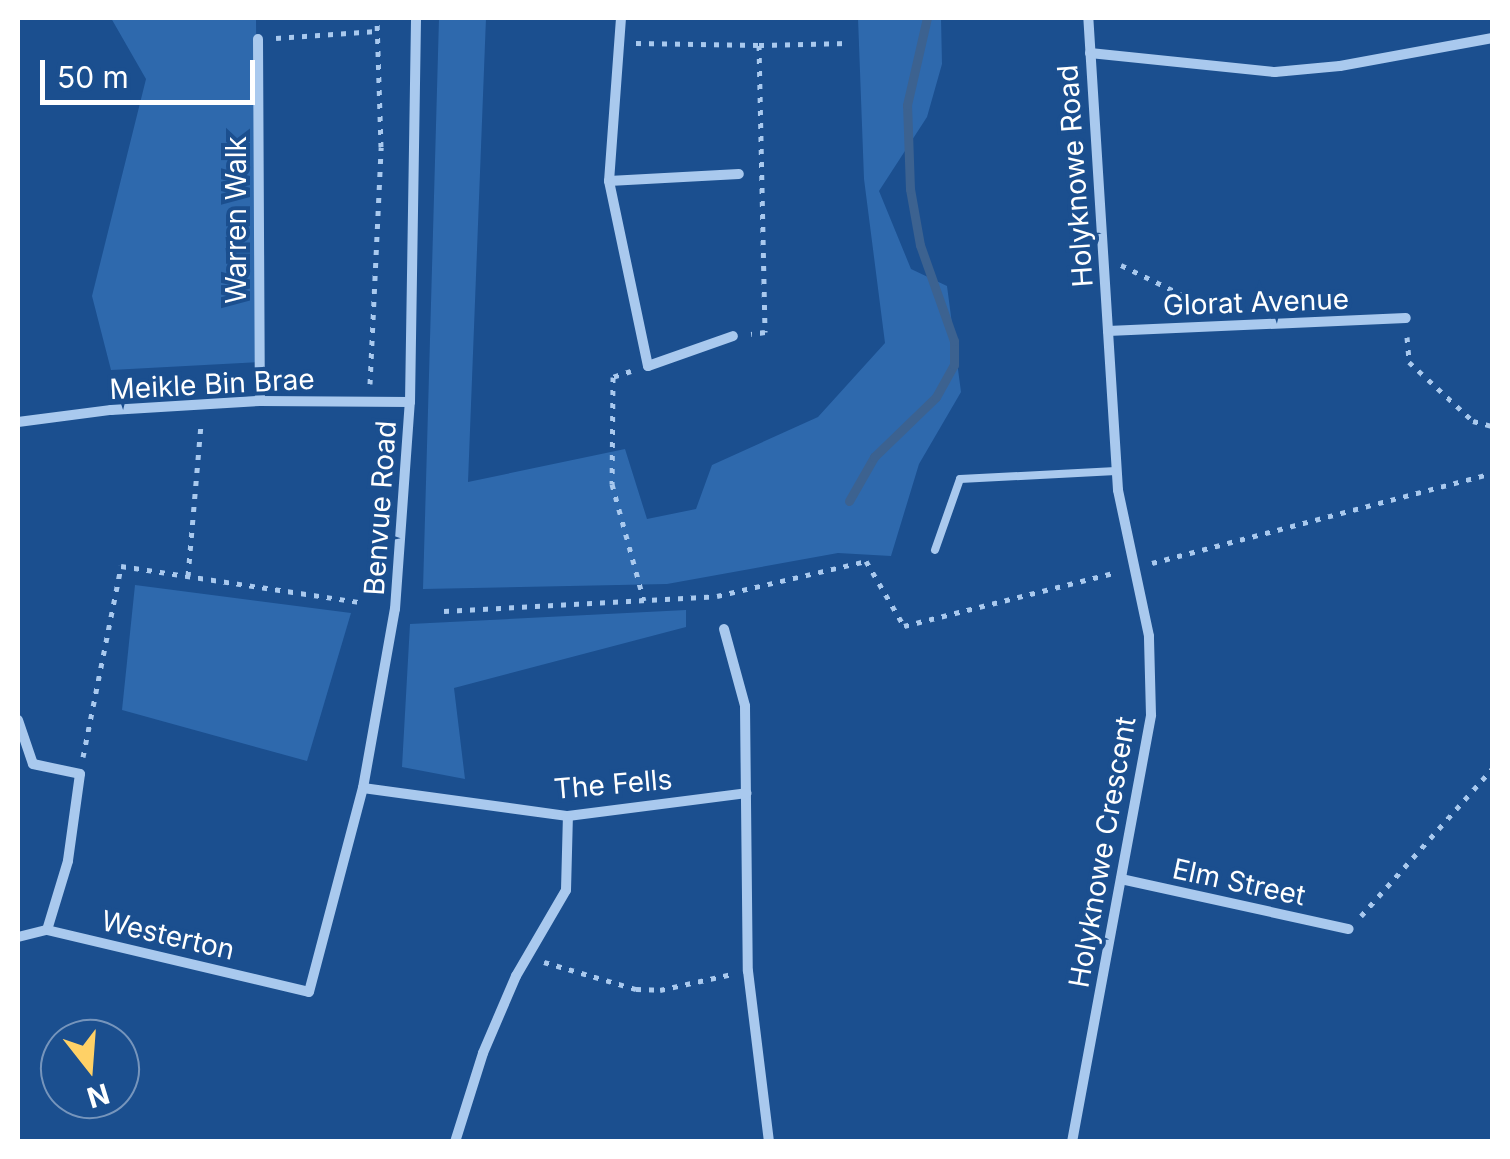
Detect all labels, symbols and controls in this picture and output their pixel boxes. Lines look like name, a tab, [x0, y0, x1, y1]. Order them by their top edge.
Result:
scale bar	[45, 40, 260, 102]
text: 50 m	[57, 59, 129, 95]
street label: Holyknowe Road	[1050, 64, 1100, 288]
street label: Warren Walk	[219, 136, 253, 304]
street label: Glorat Avenue	[1162, 282, 1350, 322]
street label: Meikle Bin Brae	[109, 362, 315, 406]
street label: Benvue Road	[357, 420, 403, 596]
street label: Holyknowe Crescent	[1062, 714, 1142, 990]
street label: The Fells	[552, 762, 674, 806]
street label: Elm Street	[1169, 852, 1309, 912]
street label: Westerton	[98, 903, 238, 967]
north arrow	[40, 1019, 140, 1119]
text: N	[83, 1076, 113, 1115]

